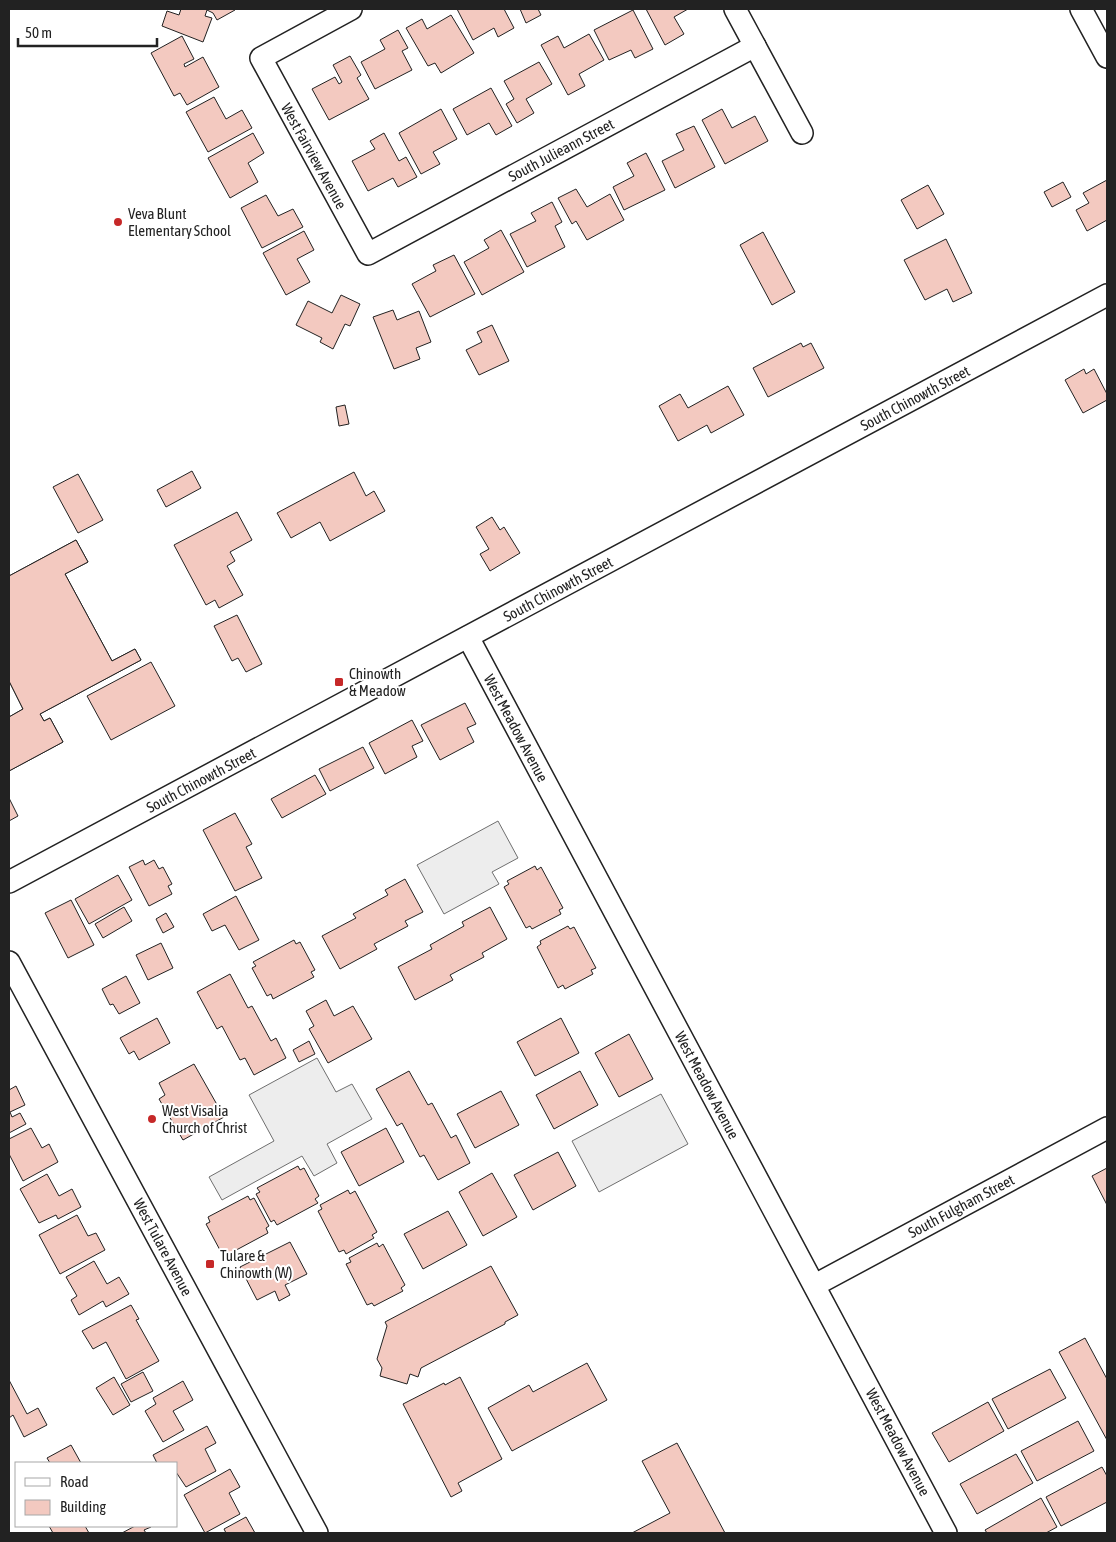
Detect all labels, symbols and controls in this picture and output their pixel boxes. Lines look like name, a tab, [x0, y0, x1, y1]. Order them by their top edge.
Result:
scale bar	[18, 15, 156, 47]
text: 50 m	[25, 24, 52, 41]
street label: West Fairview Avenue	[278, 100, 350, 212]
street label: South Julieann Street	[505, 115, 617, 185]
place label: Veva Blunt Elementary School	[128, 205, 231, 239]
marker: Veva Blunt Elementary School	[112, 216, 124, 228]
street label: South Chinowth Street	[857, 362, 973, 434]
street label: South Chinowth Street	[500, 553, 616, 625]
place label: Chinowth & Meadow	[349, 665, 406, 699]
street label: West Meadow Avenue	[480, 671, 552, 785]
marker: Chinowth & Meadow	[333, 676, 345, 688]
street label: South Chinowth Street	[143, 744, 259, 816]
street label: West Meadow Avenue	[671, 1028, 743, 1142]
place label: West Visalia Church of Christ	[162, 1102, 247, 1136]
marker: West Visalia Church of Christ	[146, 1113, 158, 1125]
street label: South Fulgham Street	[905, 1171, 1017, 1241]
street label: West Tulare Avenue	[130, 1195, 196, 1299]
place label: Tulare & Chinowth (W)	[220, 1247, 292, 1281]
marker: Tulare & Chinowth (W)	[204, 1258, 216, 1270]
street label: West Meadow Avenue	[862, 1385, 934, 1499]
legend	[15, 1462, 178, 1527]
text: Road	[60, 1473, 89, 1490]
text: Building	[60, 1498, 106, 1515]

